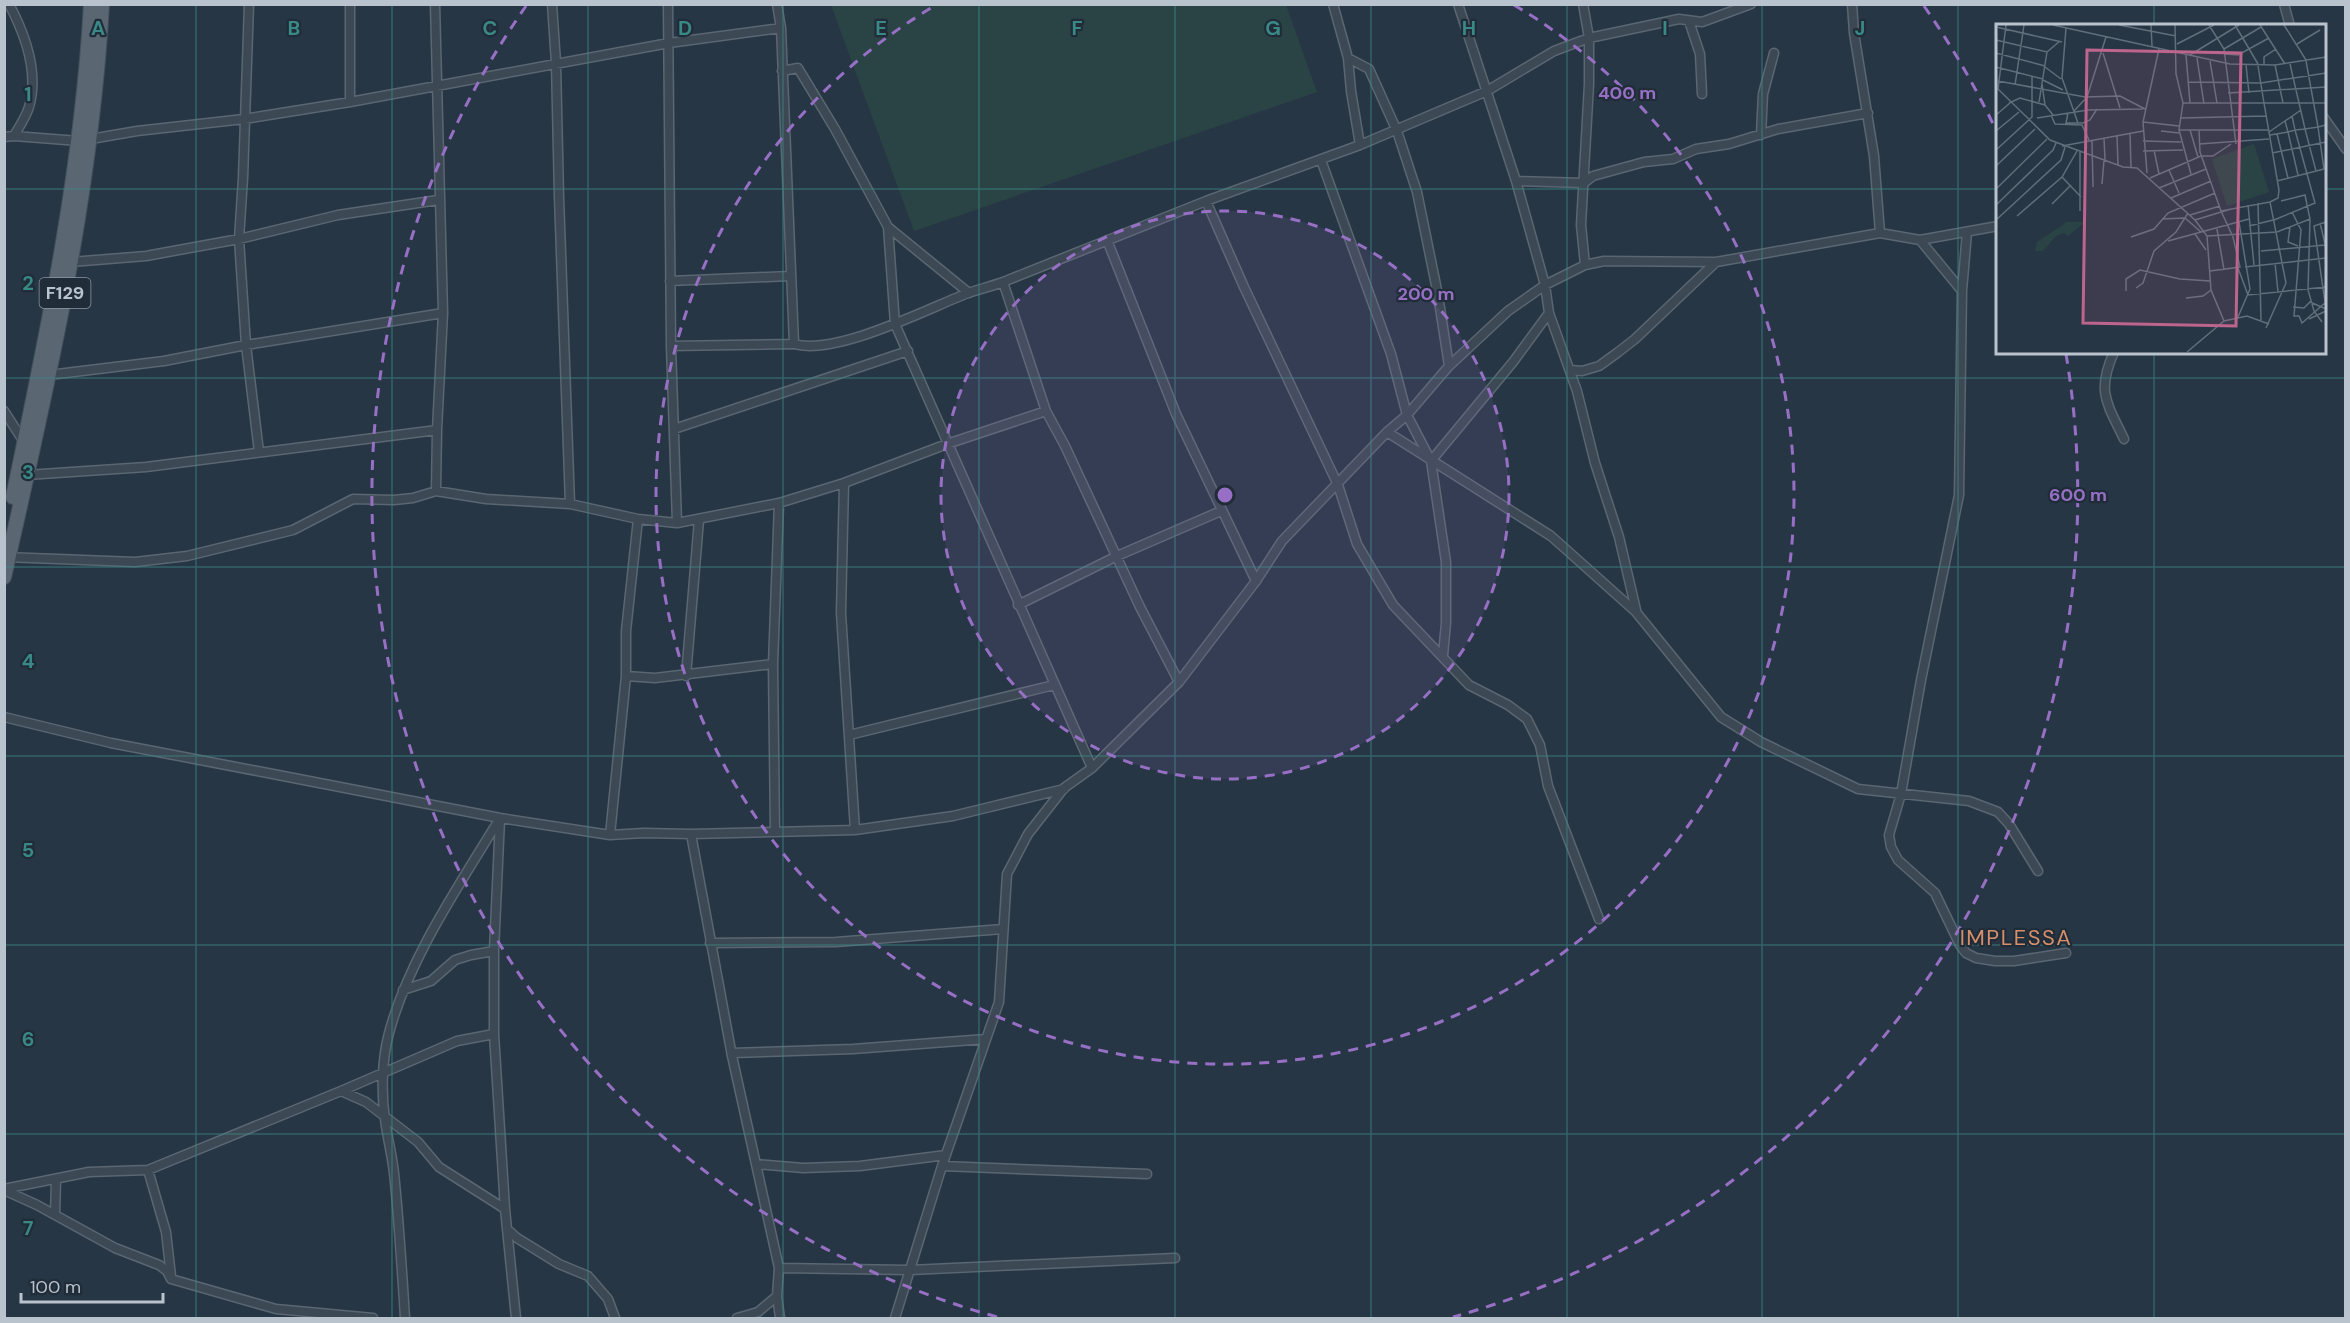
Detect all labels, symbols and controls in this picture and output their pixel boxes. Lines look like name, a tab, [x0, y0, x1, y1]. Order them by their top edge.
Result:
text: A	[91, 15, 105, 41]
text: B	[288, 15, 300, 41]
text: C	[483, 15, 497, 41]
text: D	[678, 15, 692, 41]
text: E	[875, 15, 887, 41]
text: F	[1071, 15, 1083, 41]
text: G	[1265, 15, 1281, 41]
text: H	[1462, 15, 1476, 41]
text: I	[1662, 15, 1668, 41]
text: J	[1855, 15, 1865, 41]
inset map	[1996, 24, 2326, 354]
text: 1	[24, 81, 32, 107]
text: 400 m	[1598, 81, 1656, 105]
text: 2	[22, 270, 34, 296]
road number: F129	[40, 278, 90, 308]
text: 200 m	[1398, 282, 1454, 306]
text: 3	[22, 459, 34, 485]
text: 600 m	[2049, 483, 2107, 507]
centre of rings	[1215, 485, 1235, 505]
text: 4	[22, 648, 35, 674]
text: 5	[22, 837, 34, 863]
district label: IMPLESSA	[1960, 923, 2072, 952]
text: 6	[22, 1026, 34, 1052]
text: 7	[23, 1215, 34, 1241]
scale bar	[21, 1266, 164, 1304]
text: 100 m	[30, 1275, 81, 1299]

